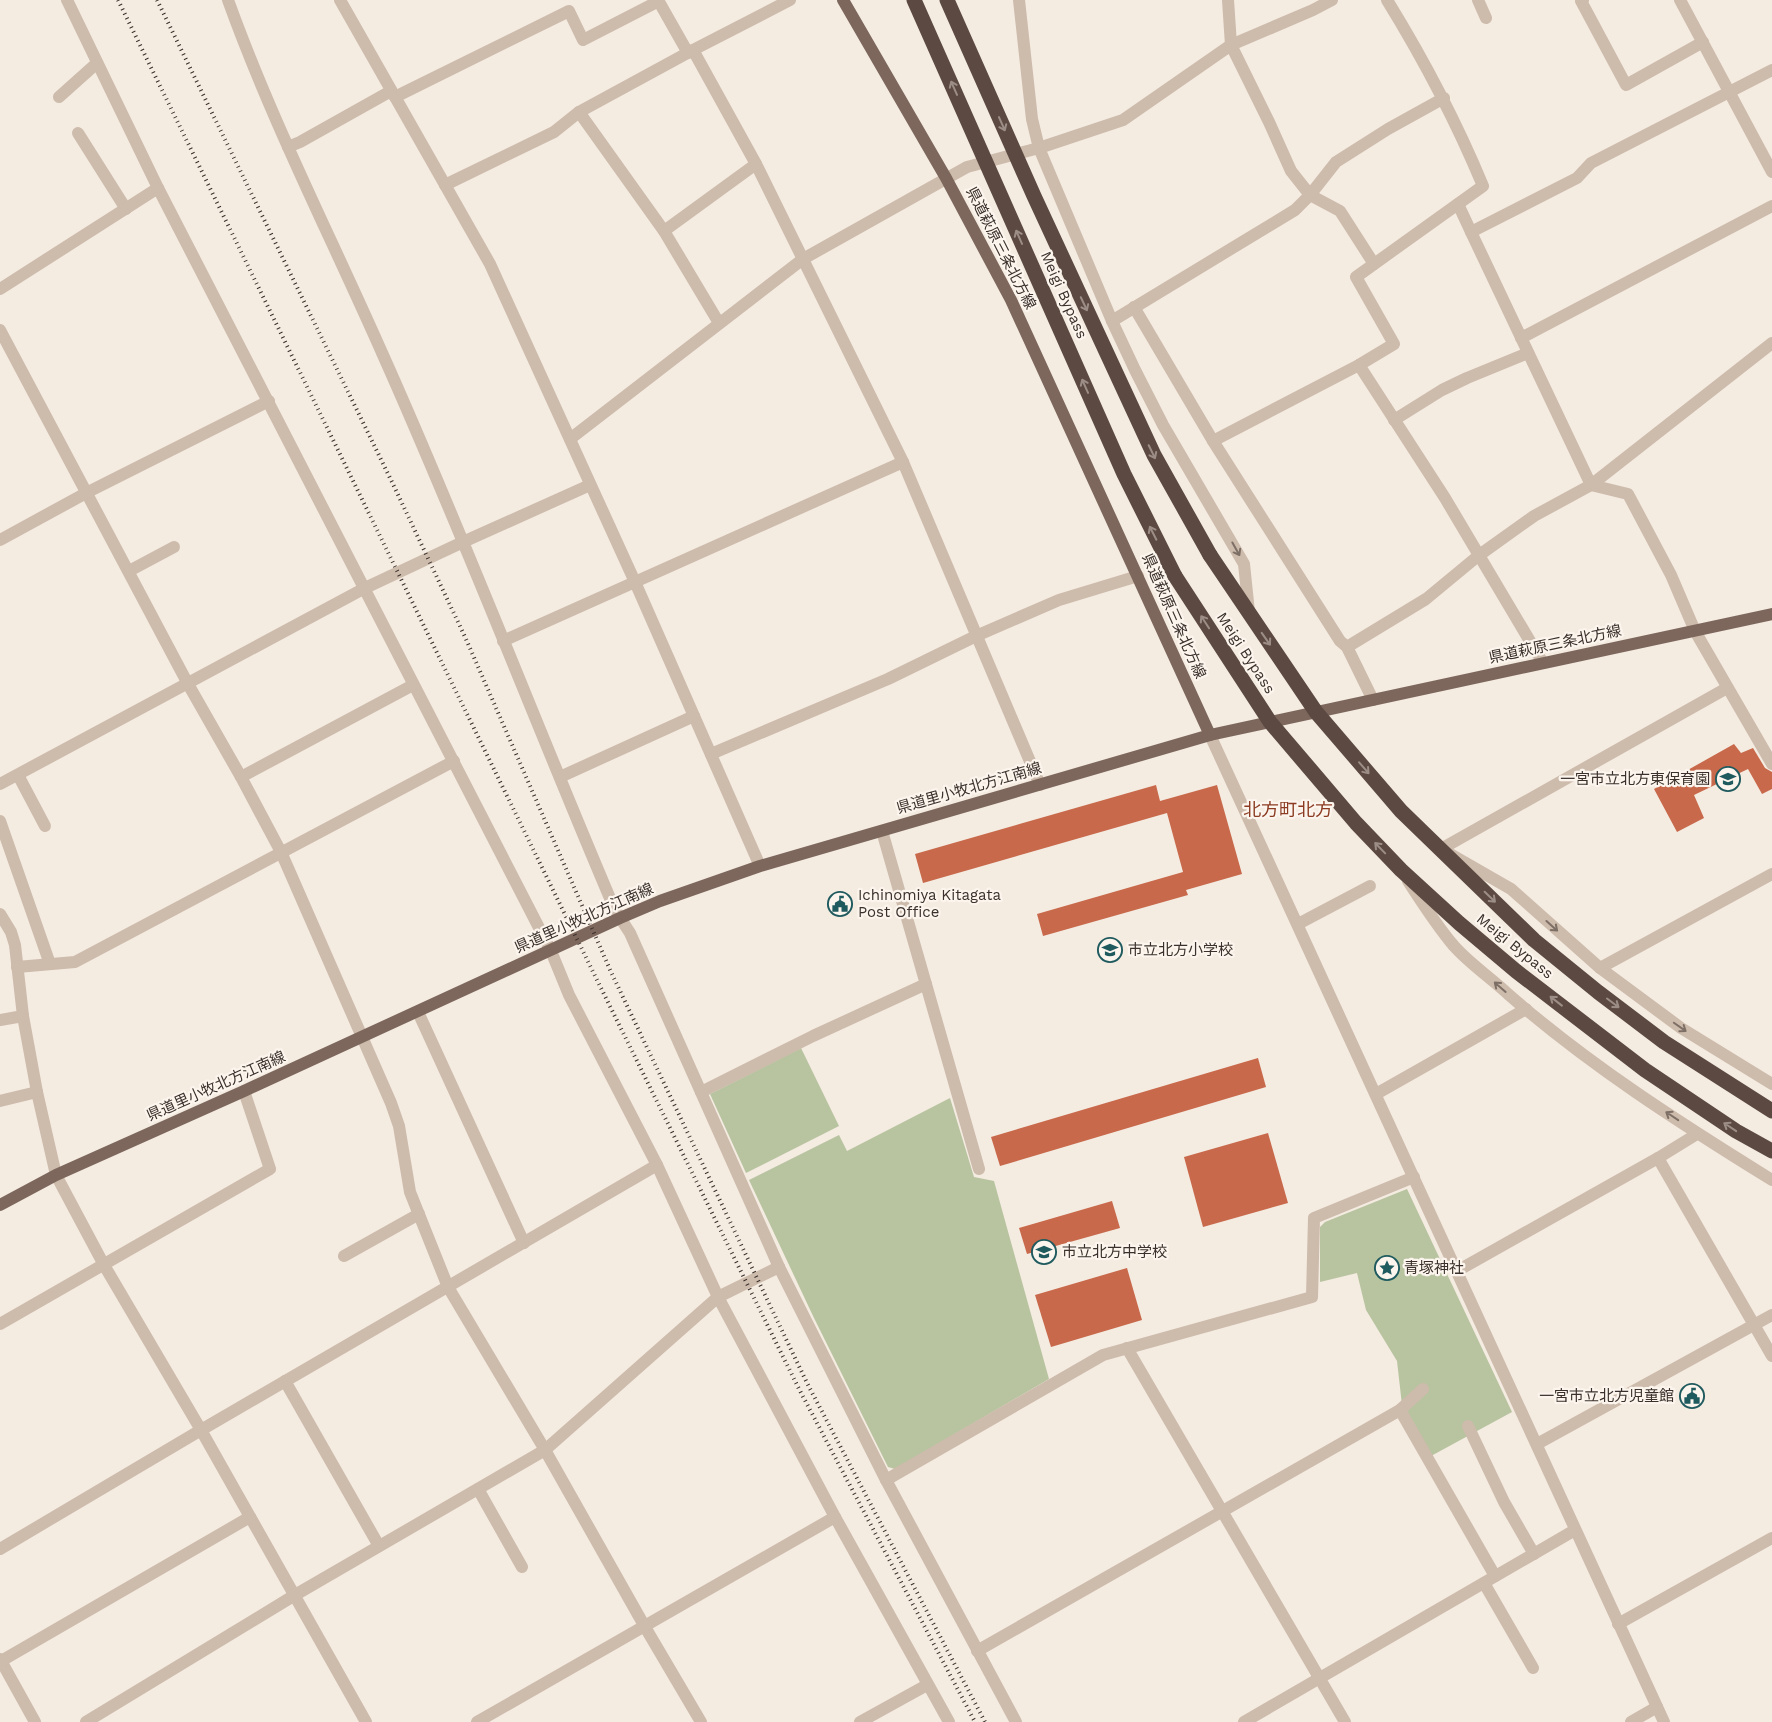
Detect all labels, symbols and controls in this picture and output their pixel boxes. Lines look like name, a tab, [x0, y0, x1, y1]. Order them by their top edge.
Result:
one-way arrow	[948, 81, 958, 96]
one-way arrow	[998, 116, 1008, 131]
street label: 県道萩原三条北方線	[962, 184, 1040, 312]
one-way arrow	[1014, 230, 1024, 245]
street label: Meigi Bypass	[1037, 249, 1091, 342]
one-way arrow	[1080, 296, 1089, 311]
one-way arrow	[1079, 379, 1089, 394]
one-way arrow	[1148, 444, 1158, 459]
one-way arrow	[1148, 526, 1158, 541]
one-way arrow	[1231, 542, 1241, 557]
street label: 県道萩原三条北方線	[1138, 551, 1210, 681]
street label: Meigi Bypass	[1213, 609, 1279, 697]
one-way arrow	[1200, 616, 1210, 630]
street label: 県道萩原三条北方線	[1487, 621, 1623, 667]
one-way arrow	[1261, 632, 1271, 646]
street label: 県道里小牧北方江南線	[894, 759, 1044, 817]
one-way arrow	[1359, 762, 1370, 775]
school or university icon: 一宮市立北方東保育園	[1715, 766, 1741, 792]
place label: 一宮市立北方東保育園	[1560, 770, 1710, 788]
district label: 北方町北方	[1243, 799, 1333, 820]
one-way arrow	[1375, 843, 1387, 855]
street label: 県道里小牧北方江南線	[512, 879, 656, 957]
place label: Ichinomiya Kitagata Post Office	[858, 886, 1001, 921]
public building icon: Ichinomiya Kitagata Post Office	[827, 891, 853, 917]
one-way arrow	[1483, 891, 1496, 903]
street label: Meigi Bypass	[1473, 910, 1557, 983]
one-way arrow	[1546, 920, 1559, 931]
school or university icon: 市立北方小学校	[1097, 937, 1123, 963]
place label: 市立北方小学校	[1128, 941, 1233, 959]
one-way arrow	[1494, 981, 1507, 993]
one-way arrow	[1549, 996, 1563, 1006]
one-way arrow	[1606, 998, 1619, 1009]
one-way arrow	[1672, 1022, 1686, 1032]
street label: 県道里小牧北方江南線	[144, 1047, 288, 1125]
one-way arrow	[1665, 1111, 1679, 1121]
one-way arrow	[1723, 1122, 1737, 1132]
school or university icon: 市立北方中学校	[1031, 1239, 1057, 1265]
place label: 市立北方中学校	[1062, 1243, 1167, 1261]
place icon: 青塚神社	[1374, 1255, 1400, 1281]
place label: 青塚神社	[1404, 1259, 1464, 1277]
public building icon: 一宮市立北方児童館	[1679, 1383, 1705, 1409]
place label: 一宮市立北方児童館	[1539, 1387, 1674, 1405]

